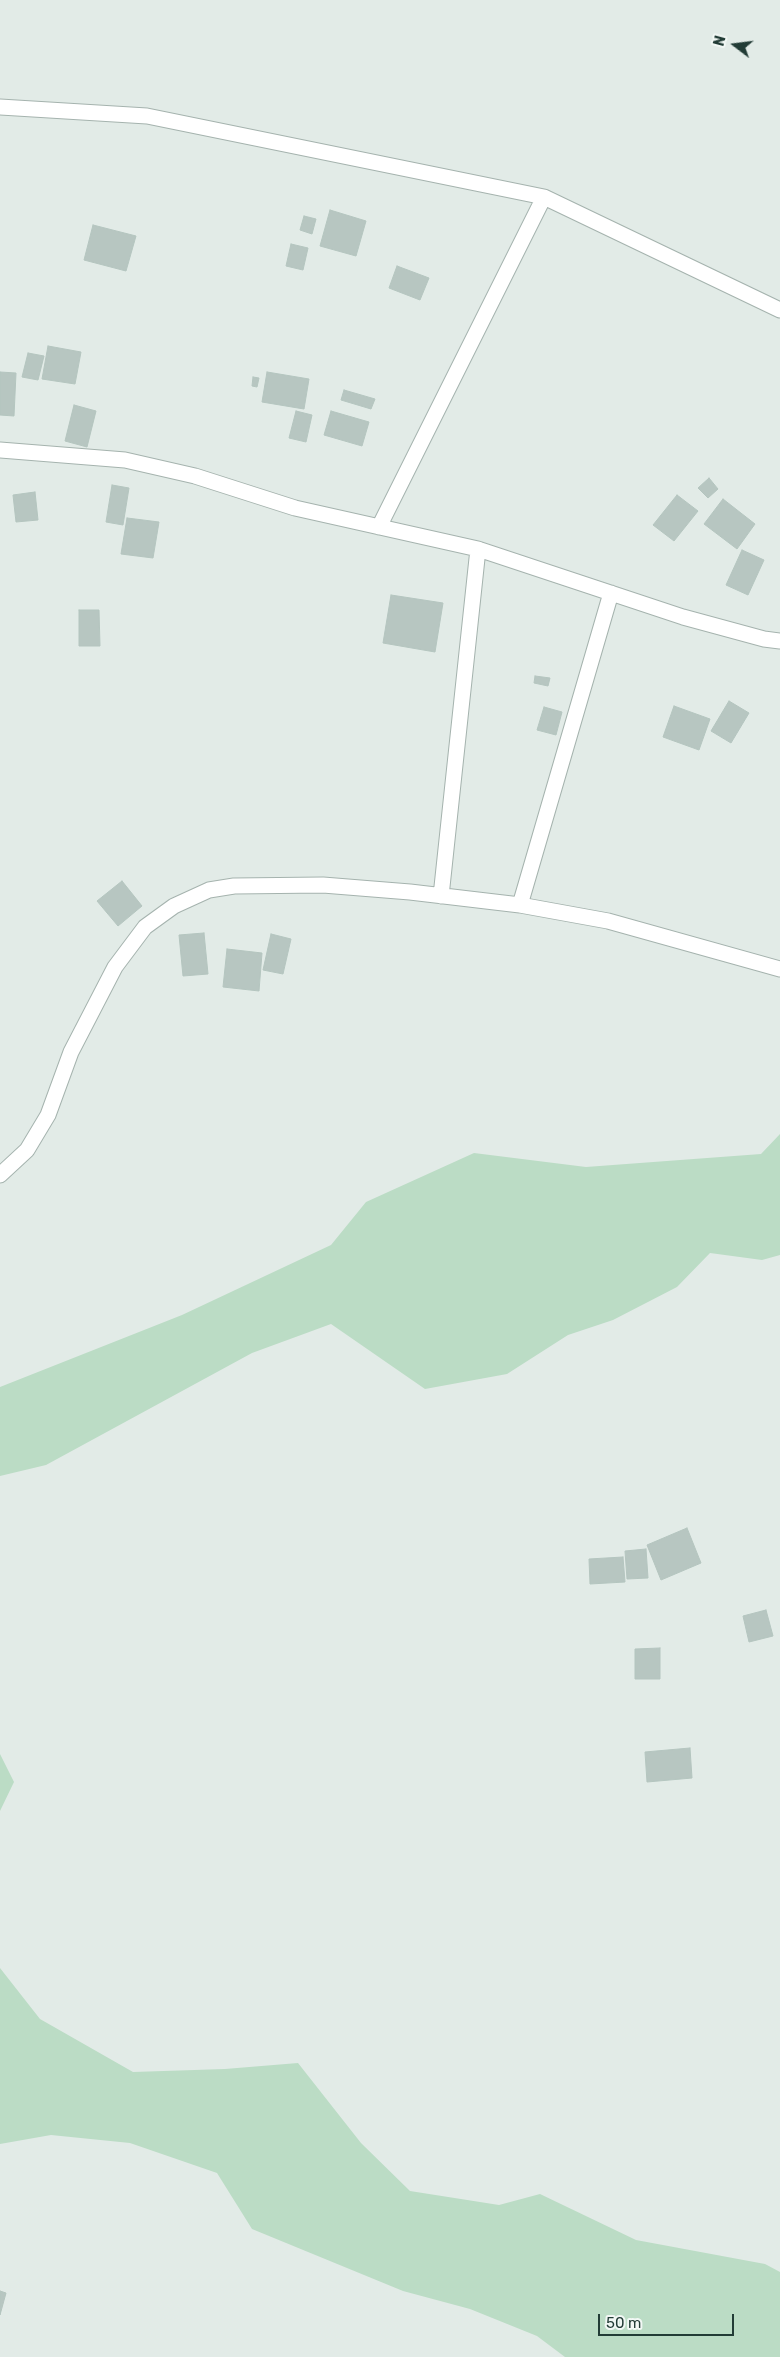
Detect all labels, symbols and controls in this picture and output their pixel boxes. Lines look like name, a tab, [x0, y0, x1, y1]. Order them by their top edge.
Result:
north arrow	[710, 20, 760, 70]
text: N	[711, 34, 730, 48]
scale bar	[600, 2304, 736, 2336]
text: 50 m	[606, 2314, 641, 2332]

